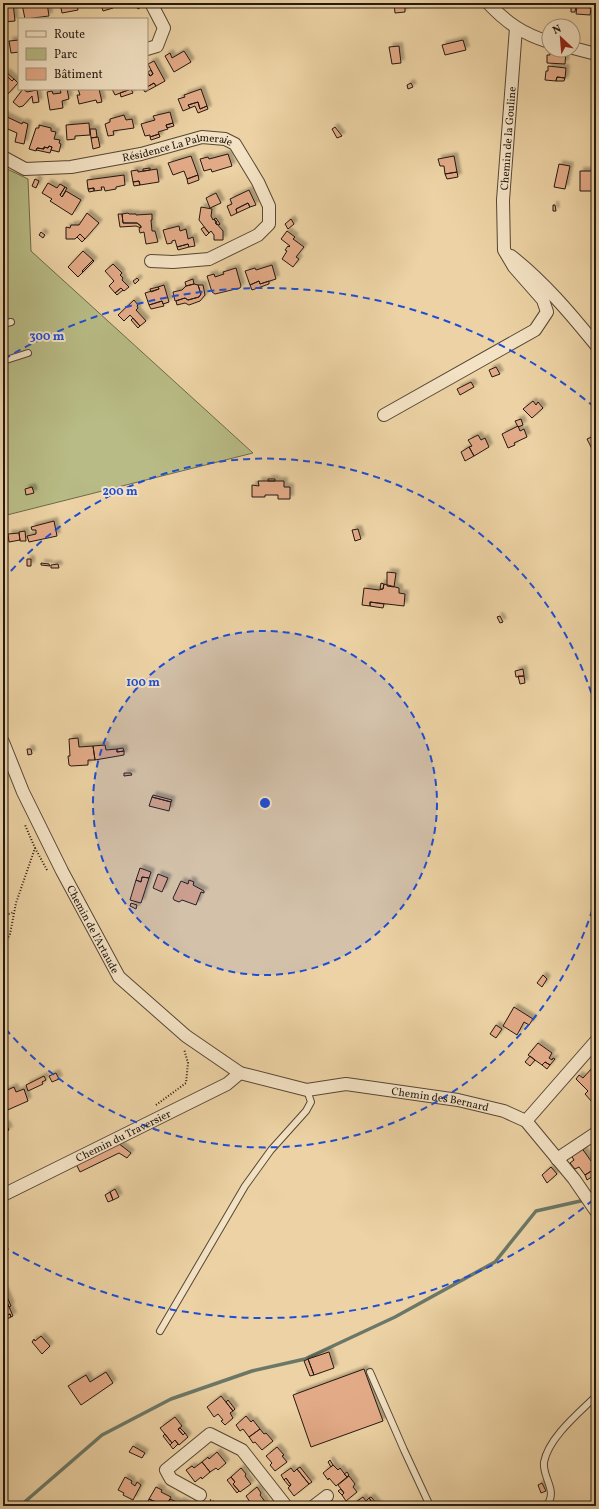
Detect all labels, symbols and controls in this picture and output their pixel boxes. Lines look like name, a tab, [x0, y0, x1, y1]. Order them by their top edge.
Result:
legend	[18, 18, 148, 90]
north arrow	[541, 18, 581, 58]
text: N	[550, 22, 564, 39]
text: Route	[54, 27, 85, 43]
text: Parc	[54, 47, 77, 63]
text: Bâtiment	[54, 67, 103, 83]
street label: Chemin de la Gouline	[498, 86, 521, 191]
street label: Résidence La Palmeraie	[121, 131, 235, 166]
text: 300 m	[30, 329, 65, 345]
text: 200 m	[102, 484, 138, 500]
text: 100 m	[126, 675, 160, 691]
centre of rings	[258, 796, 272, 810]
street label: Chemin de l'Artaude	[62, 883, 122, 977]
street label: Chemin des Bernard	[390, 1085, 490, 1116]
street label: Chemin du Traversier	[74, 1107, 174, 1167]

